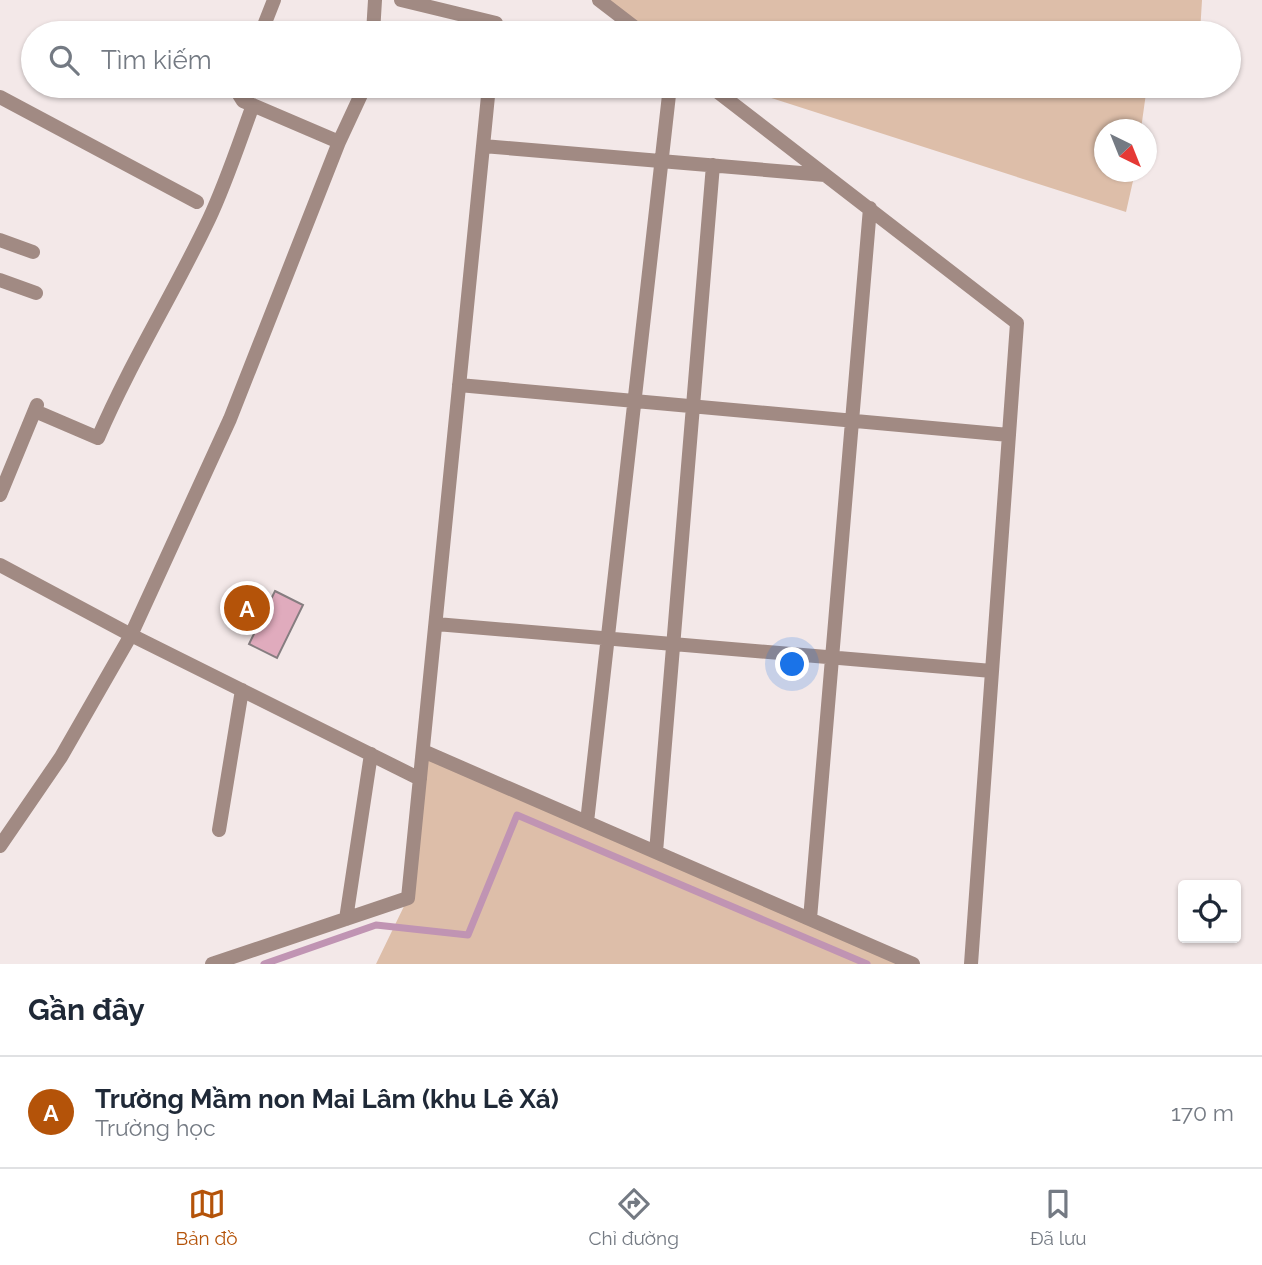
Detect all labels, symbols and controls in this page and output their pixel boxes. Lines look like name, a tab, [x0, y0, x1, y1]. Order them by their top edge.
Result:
search box	[21, 21, 1241, 98]
icon: search	[45, 41, 83, 79]
text: Tìm kiếm	[101, 45, 212, 75]
north arrow	[1094, 119, 1157, 182]
pin: A	[224, 582, 270, 634]
your location	[775, 647, 809, 681]
map controls	[1178, 880, 1241, 943]
button: locate	[1178, 880, 1241, 943]
text: Gần đây	[28, 992, 145, 1027]
text: Trường Mầm non Mai Lâm (khu Lê Xá)	[95, 1084, 559, 1114]
text: A	[43, 1099, 59, 1126]
text: 170 m	[1171, 1099, 1234, 1126]
text: Trường học	[95, 1114, 216, 1141]
tab: Bản đồ	[176, 1185, 238, 1249]
tab: Chỉ đường	[589, 1185, 679, 1249]
tab: Đã lưu	[1030, 1185, 1086, 1249]

